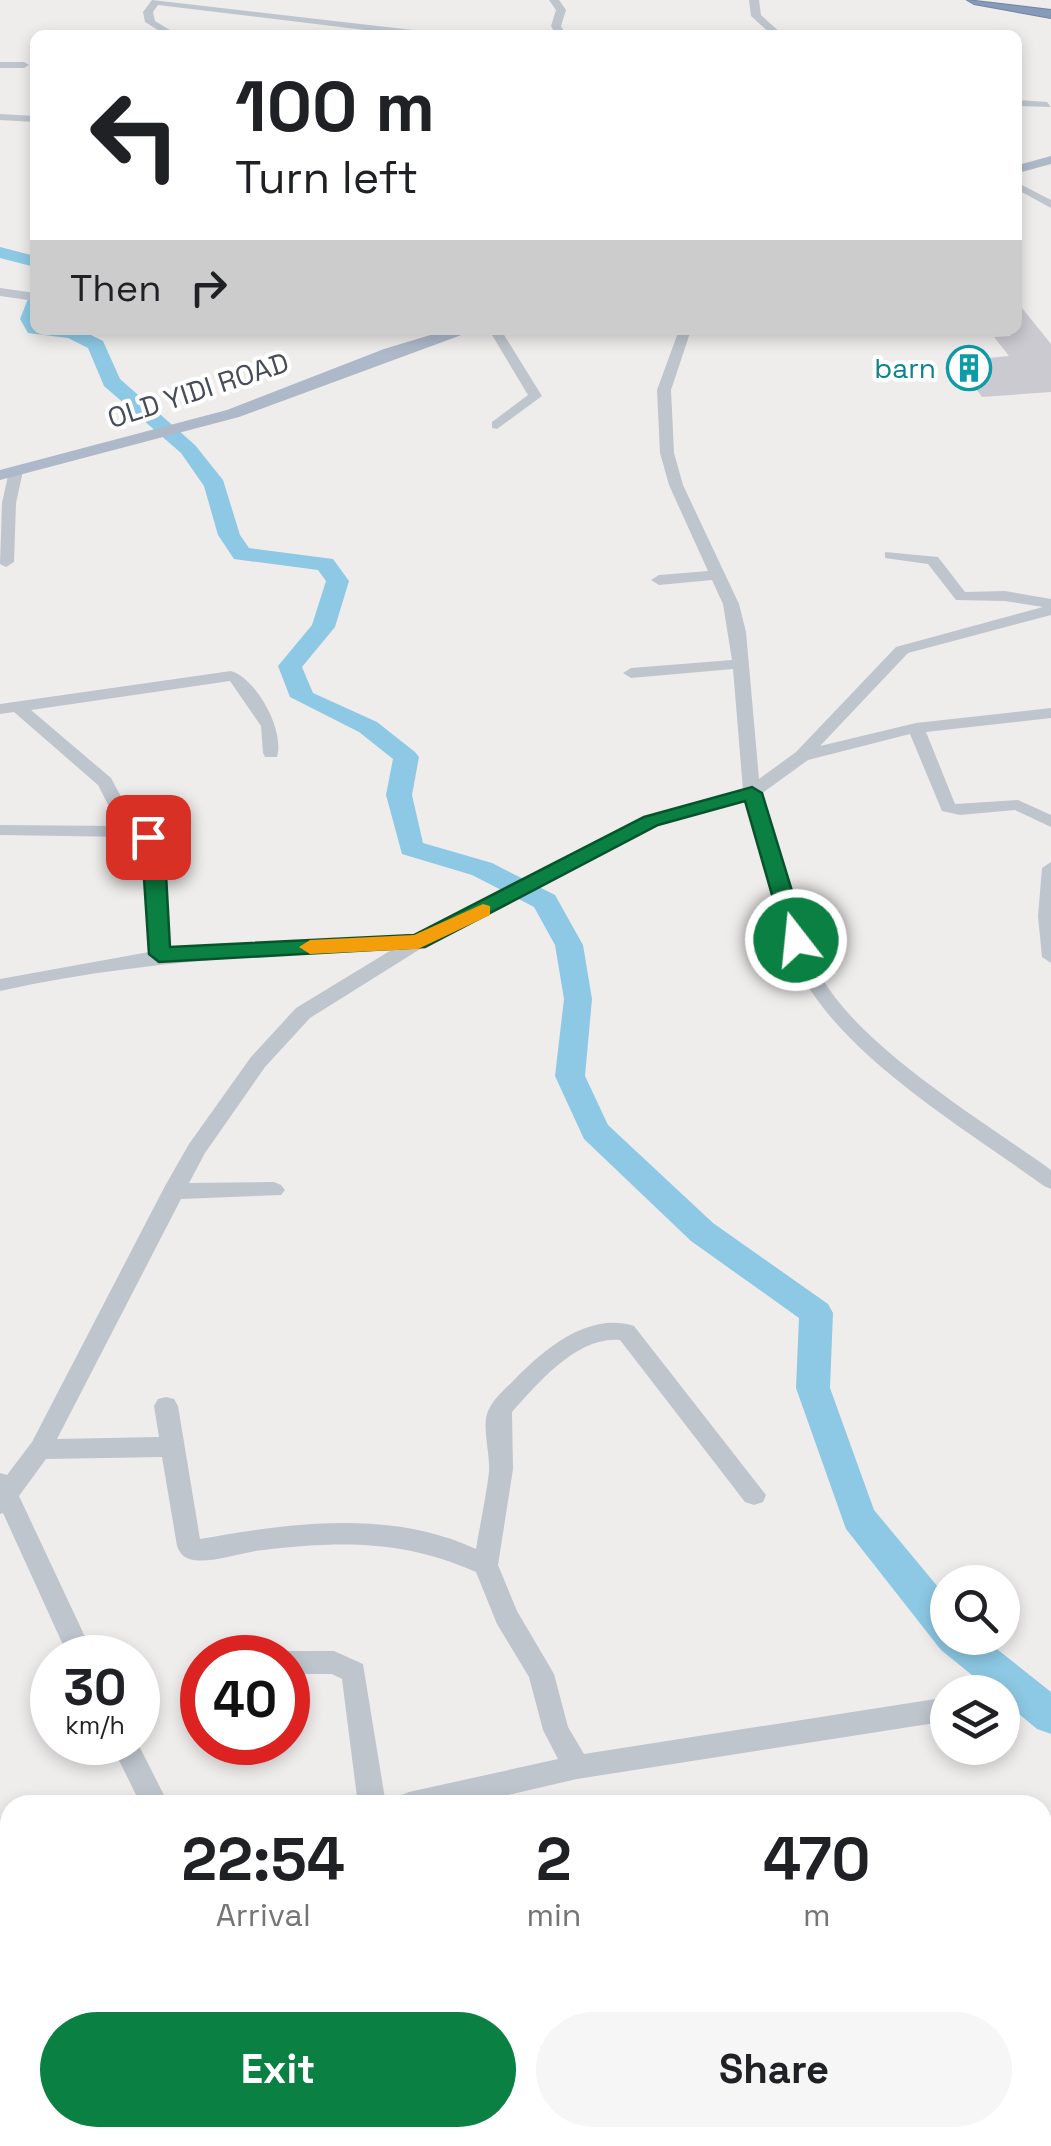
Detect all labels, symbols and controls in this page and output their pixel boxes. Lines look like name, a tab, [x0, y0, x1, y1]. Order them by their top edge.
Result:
text: 100 m	[235, 62, 435, 151]
icon: left	[70, 70, 200, 200]
text: Turn left	[235, 149, 418, 206]
icon: right	[181, 260, 236, 315]
text: Then	[70, 264, 161, 312]
street label: OLD YIDI ROAD	[103, 344, 293, 436]
building icon: barn	[946, 345, 992, 391]
place label: barn	[874, 350, 936, 386]
pin	[106, 795, 191, 880]
icon: arrive	[121, 810, 176, 865]
position arrow	[744, 888, 848, 992]
map controls	[930, 1565, 1020, 1765]
button: search	[930, 1565, 1020, 1655]
speed limit sign: 40	[180, 1635, 310, 1765]
text: 30	[64, 1656, 126, 1720]
button: layers	[930, 1675, 1020, 1765]
text: km/h	[65, 1709, 125, 1741]
text: 22:54	[182, 1821, 345, 1898]
text: 2	[536, 1821, 572, 1898]
text: 470	[763, 1821, 870, 1898]
text: Arrival	[216, 1895, 311, 1935]
text: min	[526, 1895, 581, 1935]
text: m	[803, 1895, 830, 1935]
button: Exit	[40, 2012, 516, 2127]
button: Share	[536, 2012, 1012, 2127]

